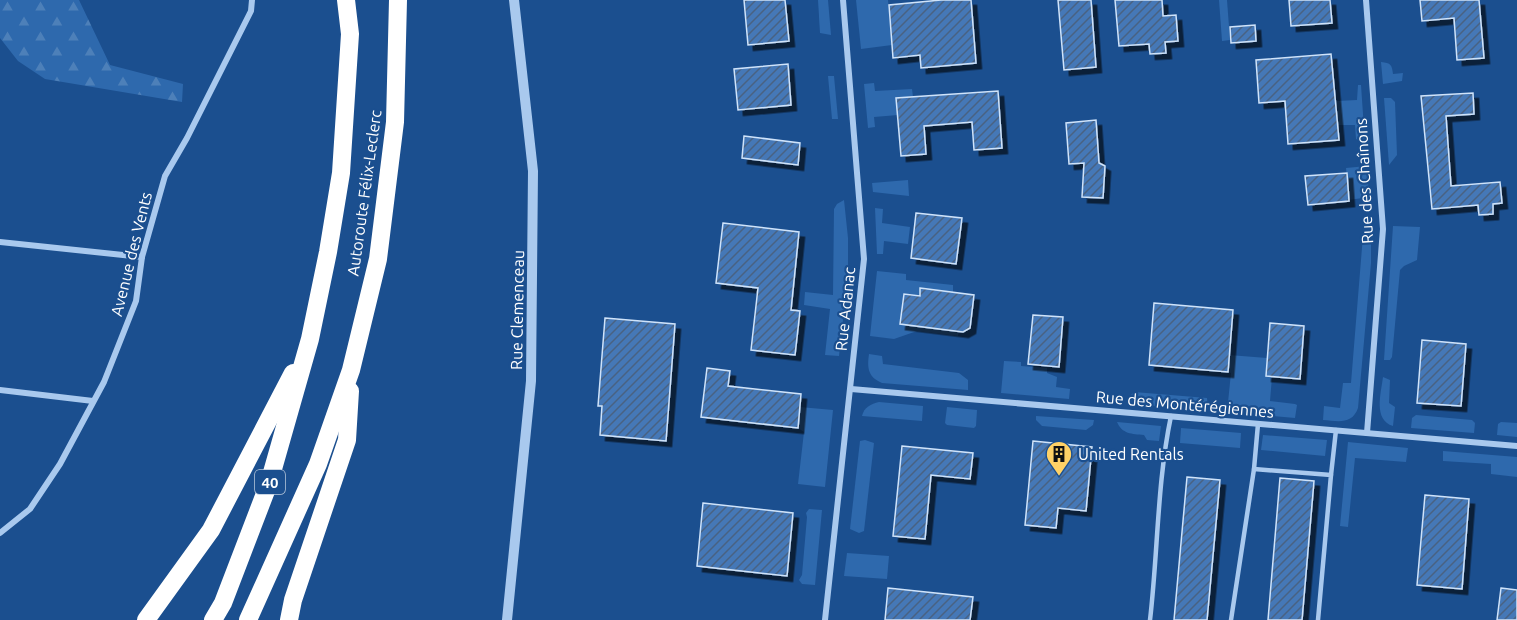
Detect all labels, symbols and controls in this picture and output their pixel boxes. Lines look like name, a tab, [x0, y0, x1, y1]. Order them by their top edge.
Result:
street label: Autoroute Félix-Leclerc	[343, 108, 385, 277]
street label: Rue des Chaînons	[1352, 118, 1376, 244]
street label: Avenue des Vents	[107, 190, 155, 318]
street label: Rue Clemenceau	[507, 250, 527, 370]
street label: Rue Adanac	[832, 266, 858, 352]
street label: Rue des Montérégiennes	[1095, 387, 1275, 421]
building icon: United Rentals	[1044, 439, 1074, 477]
place label: United Rentals	[1078, 445, 1184, 463]
road number: 40	[255, 470, 285, 494]

